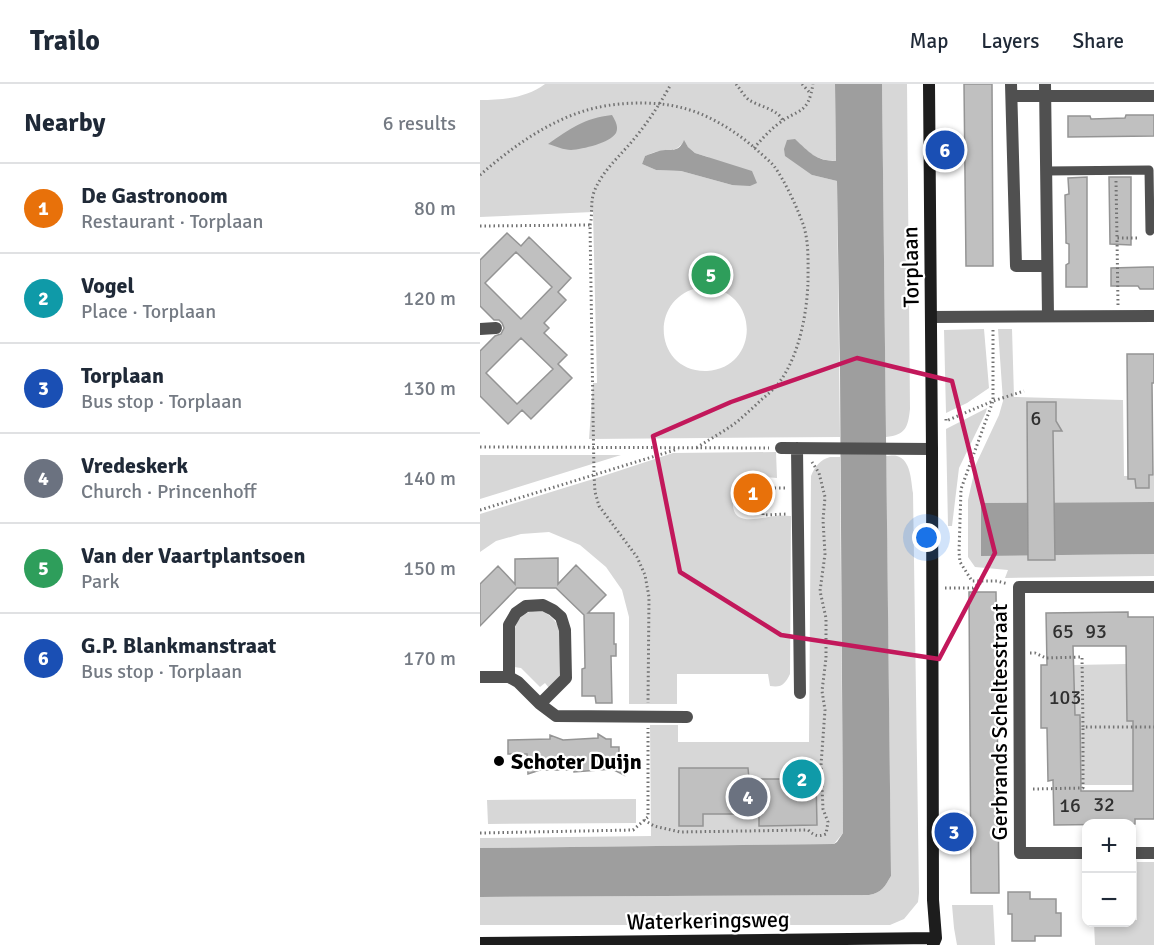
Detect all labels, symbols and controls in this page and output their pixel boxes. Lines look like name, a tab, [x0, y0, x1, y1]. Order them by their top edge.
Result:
text: Trailo	[30, 24, 100, 58]
text: Map	[910, 28, 948, 54]
text: Layers	[981, 28, 1039, 54]
text: Share	[1072, 28, 1124, 54]
text: Nearby	[24, 107, 105, 139]
text: 6 results	[383, 111, 456, 136]
pin: 6	[926, 128, 964, 172]
text: De Gastronoom	[81, 182, 228, 209]
text: 1	[38, 196, 49, 221]
text: 80 m	[414, 196, 456, 221]
text: Restaurant · Torplaan	[81, 209, 263, 234]
street label: Torplaan	[896, 226, 925, 308]
pin: 5	[692, 252, 730, 297]
text: Vogel	[81, 272, 134, 299]
text: 2	[38, 286, 49, 311]
text: 120 m	[403, 286, 456, 311]
text: Place · Torplaan	[81, 299, 216, 324]
text: Torplaan	[81, 362, 164, 389]
text: 3	[38, 376, 49, 401]
text: 130 m	[403, 376, 456, 401]
text: Bus stop · Torplaan	[81, 389, 242, 414]
house number: 6	[1031, 406, 1041, 431]
text: Vredeskerk	[81, 452, 188, 479]
text: 4	[38, 466, 49, 491]
text: 140 m	[403, 466, 456, 491]
pin: 1	[734, 470, 772, 516]
text: Church · Princenhoff	[81, 479, 256, 504]
your location	[912, 523, 941, 552]
text: Van der Vaartplantsoen	[81, 542, 306, 569]
text: 5	[38, 556, 49, 581]
text: 150 m	[403, 556, 456, 581]
text: Park	[81, 569, 119, 594]
street label: Gerbrands Scheltesstraat	[986, 603, 1013, 840]
house number: 65	[1052, 619, 1074, 644]
house number: 93	[1085, 619, 1107, 644]
text: G.P. Blankmanstraat	[81, 632, 276, 659]
text: 6	[38, 646, 49, 671]
text: 170 m	[403, 646, 456, 671]
text: Bus stop · Torplaan	[81, 659, 242, 684]
house number: 103	[1049, 685, 1081, 710]
place label: Schoter Duijn	[511, 748, 642, 775]
marker: Schoter Duijn	[492, 754, 506, 768]
pin: 2	[782, 756, 822, 802]
pin: 4	[728, 774, 768, 820]
house number: 32	[1093, 792, 1115, 817]
house number: 16	[1059, 793, 1081, 818]
pin: 3	[934, 810, 974, 855]
map controls	[1082, 819, 1136, 927]
button: +	[1082, 819, 1136, 873]
button: −	[1082, 873, 1136, 927]
street label: Waterkeringsweg	[626, 906, 790, 935]

